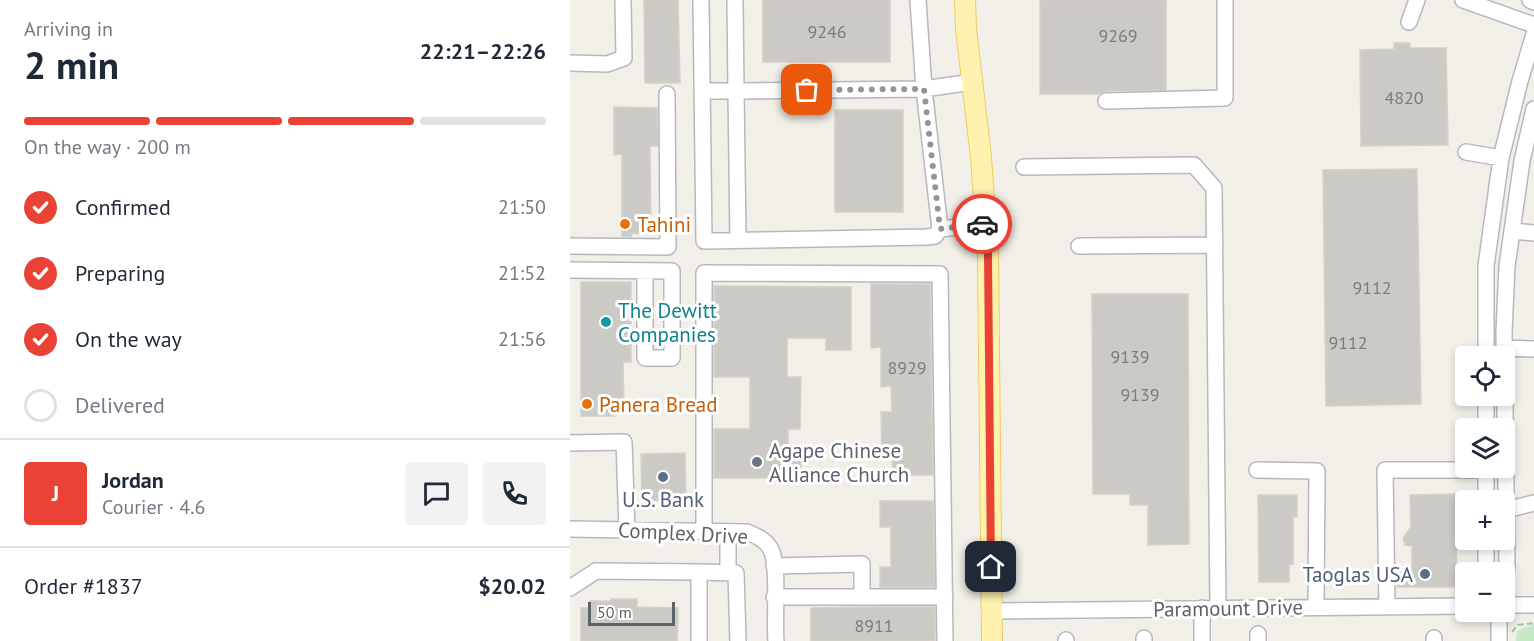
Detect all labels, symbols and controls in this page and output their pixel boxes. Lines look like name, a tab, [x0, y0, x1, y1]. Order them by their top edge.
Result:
text: Arriving in	[24, 16, 113, 42]
house number: 9246	[807, 20, 847, 43]
house number: 9269	[1098, 24, 1138, 47]
text: 22:21–22:26	[420, 37, 546, 65]
text: 2 min	[24, 39, 119, 90]
pin	[781, 64, 832, 115]
icon: bag	[790, 73, 823, 106]
house number: 4820	[1384, 86, 1424, 109]
text: On the way · 200 m	[24, 134, 191, 160]
icon: check	[24, 191, 57, 224]
text: Confirmed	[75, 193, 171, 221]
text: 21:50	[498, 194, 546, 220]
courier	[952, 194, 1012, 254]
icon: car	[966, 208, 999, 241]
place label: Tahini	[637, 211, 691, 238]
marker: Tahini	[618, 217, 632, 231]
icon: check	[24, 257, 57, 290]
text: Preparing	[75, 259, 165, 287]
text: 21:52	[498, 260, 546, 286]
house number: 9112	[1352, 276, 1392, 299]
place label: The Dewitt Companies	[618, 297, 717, 348]
marker: The Dewitt Companies	[599, 315, 613, 329]
icon: check	[24, 323, 57, 356]
text: On the way	[75, 325, 182, 353]
text: 21:56	[498, 326, 546, 352]
house number: 9112	[1328, 331, 1368, 354]
house number: 9139	[1110, 345, 1150, 368]
map controls	[1455, 346, 1515, 622]
button: locate	[1455, 346, 1515, 406]
house number: 8929	[887, 356, 927, 379]
house number: 9139	[1120, 383, 1160, 406]
text: Delivered	[75, 391, 165, 419]
place label: Panera Bread	[599, 391, 718, 418]
marker: Panera Bread	[580, 397, 594, 411]
button: layers	[1455, 418, 1515, 478]
place label: Agape Chinese Alliance Church	[769, 437, 909, 488]
marker: Agape Chinese Alliance Church	[750, 455, 764, 469]
button: chat	[405, 462, 468, 525]
button: phone	[483, 462, 546, 525]
text: Jordan	[102, 466, 164, 494]
marker: U.S. Bank	[656, 470, 670, 484]
text: J	[52, 479, 59, 507]
place label: U.S. Bank	[622, 486, 704, 513]
button: +	[1455, 490, 1515, 550]
text: Courier · 4.6	[102, 494, 205, 520]
street label: Complex Drive	[617, 516, 749, 550]
pin	[965, 541, 1016, 592]
icon: home	[974, 550, 1007, 583]
place label: Taoglas USA	[1302, 561, 1414, 588]
button: −	[1455, 562, 1515, 622]
marker: Taoglas USA	[1418, 567, 1432, 581]
text: Order #1837	[24, 572, 143, 600]
text: $20.02	[478, 572, 546, 600]
street label: Paramount Drive	[1153, 593, 1303, 623]
scale bar	[588, 599, 675, 626]
text: 50 m	[597, 602, 632, 622]
house number: 8911	[854, 614, 894, 637]

